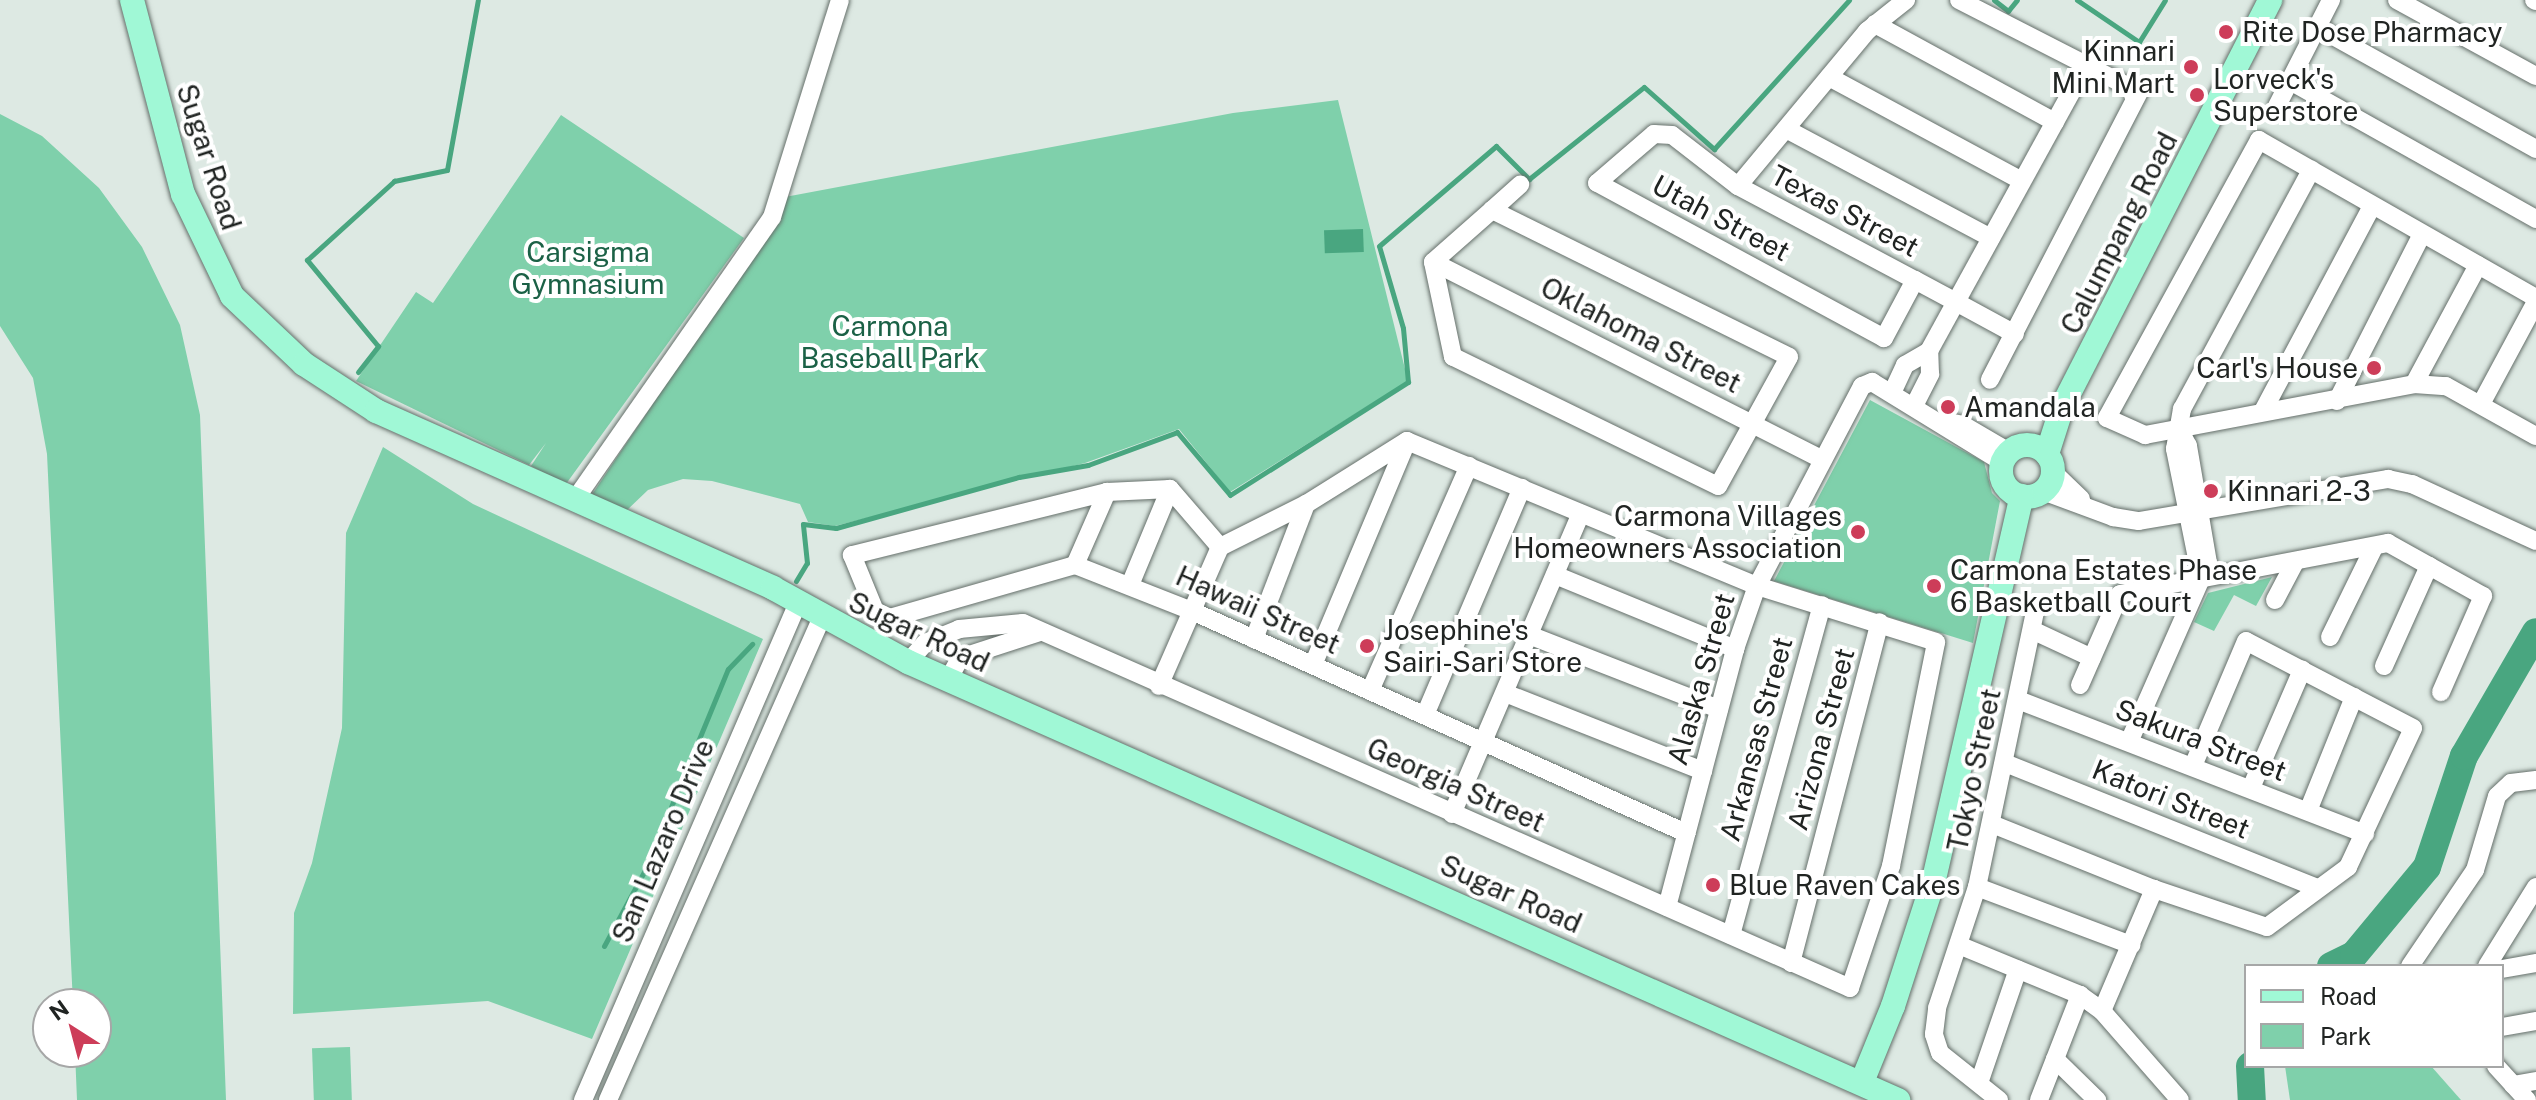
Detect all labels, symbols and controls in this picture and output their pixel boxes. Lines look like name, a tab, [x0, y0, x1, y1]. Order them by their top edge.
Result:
place label: Rite Dose Pharmacy	[2242, 15, 2503, 49]
marker: Rite Dose Pharmacy	[2217, 23, 2235, 41]
place label: Kinnari Mini Mart	[2052, 34, 2175, 100]
marker: Kinnari Mini Mart	[2182, 58, 2200, 76]
place label: Lorveck's Superstore	[2213, 62, 2358, 128]
street label: Sugar Road	[170, 80, 248, 234]
marker: Lorveck's Superstore	[2188, 86, 2206, 104]
street label: Calumpang Road	[2054, 127, 2184, 339]
street label: Texas Street	[1765, 158, 1925, 264]
street label: Utah Street	[1646, 168, 1796, 268]
park label: Carsigma Gymnasium	[512, 235, 664, 301]
street label: Oklahoma Street	[1535, 270, 1747, 400]
park label: Carmona Baseball Park	[800, 309, 980, 375]
place label: Carl's House	[2196, 351, 2358, 385]
marker: Carl's House	[2365, 359, 2383, 377]
place label: Amandala	[1964, 390, 2096, 424]
marker: Amandala	[1939, 398, 1957, 416]
place label: Kinnari 2-3	[2227, 474, 2371, 508]
marker: Kinnari 2-3	[2202, 482, 2220, 500]
place label: Carmona Villages Homeowners Association	[1513, 499, 1842, 565]
marker: Carmona Villages Homeowners Association	[1849, 523, 1867, 541]
place label: Carmona Estates Phase 6 Basketball Court	[1950, 553, 2257, 619]
street label: Hawaii Street	[1171, 559, 1345, 661]
marker: Carmona Estates Phase 6 Basketball Court	[1925, 577, 1943, 595]
street label: Sugar Road	[843, 585, 995, 679]
street label: Alaska Street	[1660, 589, 1742, 769]
place label: Josephine's Sairi-Sari Store	[1383, 613, 1582, 679]
street label: Arkansas Street	[1713, 633, 1799, 845]
marker: Josephine's Sairi-Sari Store	[1358, 637, 1376, 655]
street label: Arizona Street	[1781, 644, 1861, 834]
street label: Tokyo Street	[1940, 685, 2008, 855]
street label: Sakura Street	[2111, 692, 2291, 788]
street label: Georgia Street	[1362, 731, 1550, 839]
street label: San Lazaro Drive	[605, 734, 721, 948]
street label: Katori Street	[2087, 752, 2255, 846]
street label: Sugar Road	[1435, 848, 1587, 940]
place label: Blue Raven Cakes	[1729, 868, 1961, 902]
marker: Blue Raven Cakes	[1704, 876, 1722, 894]
legend	[2244, 964, 2504, 1068]
text: Road	[2320, 982, 2377, 1010]
north arrow	[32, 988, 112, 1068]
text: N	[44, 995, 74, 1026]
text: Park	[2320, 1022, 2371, 1050]

